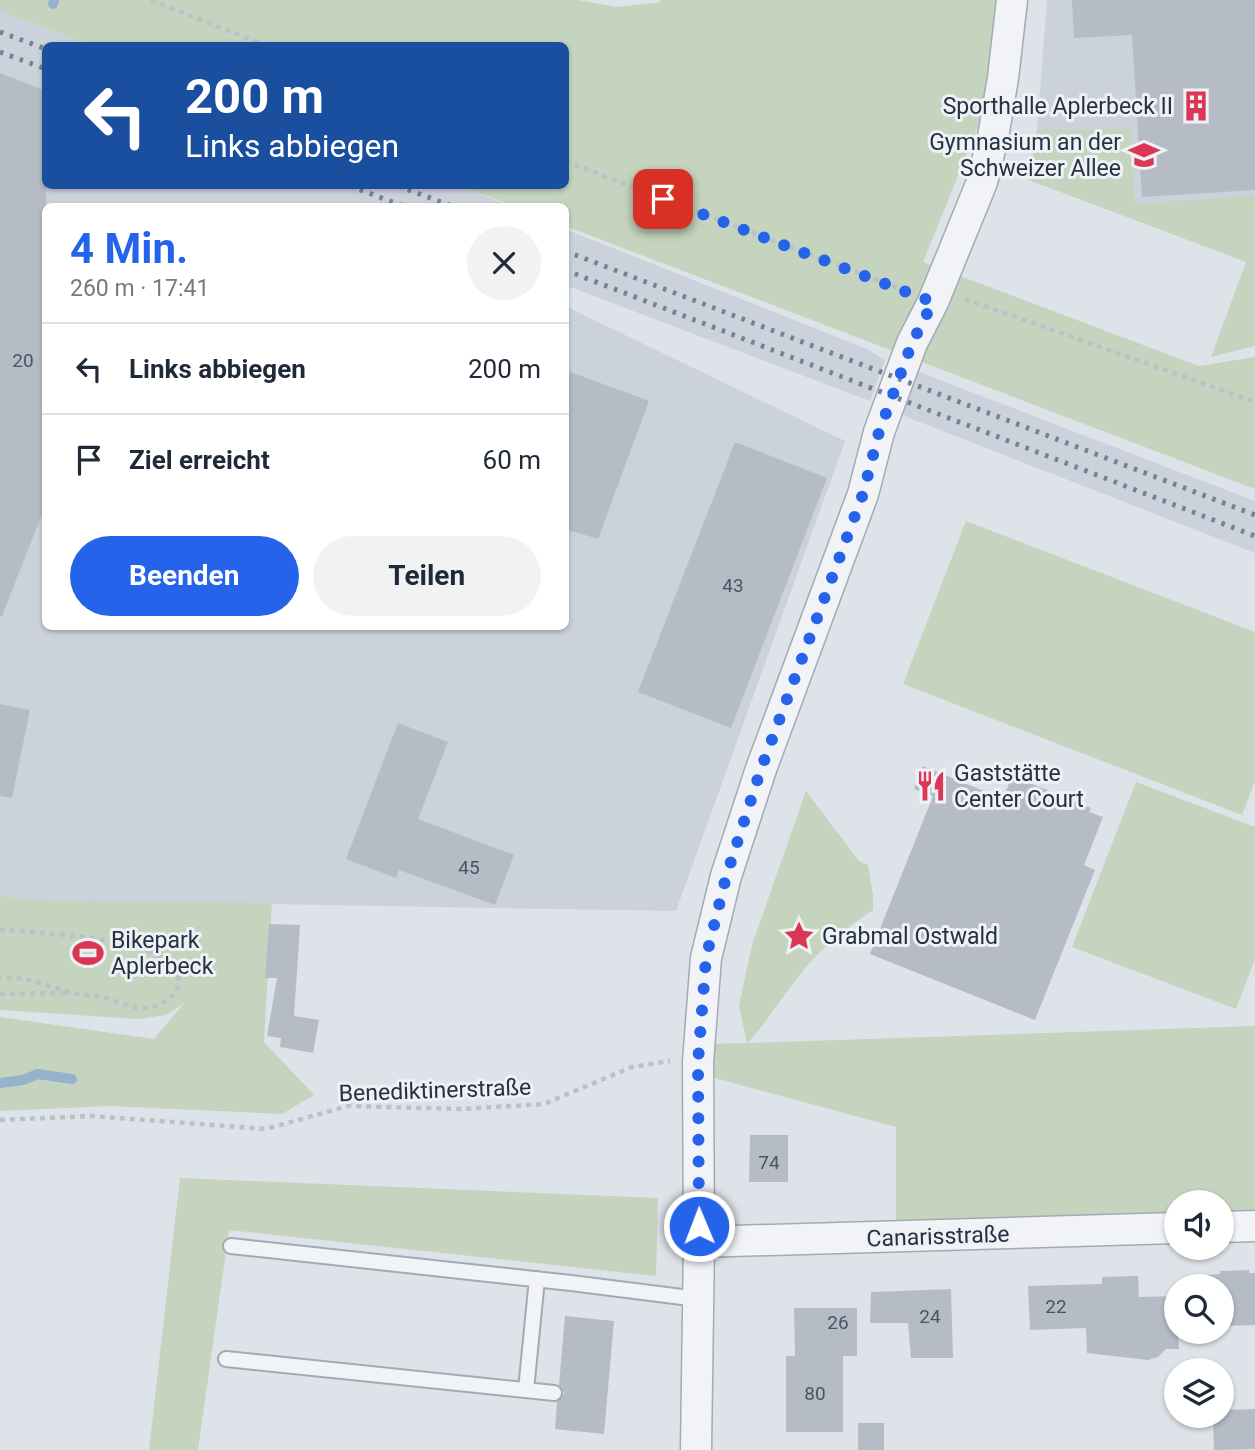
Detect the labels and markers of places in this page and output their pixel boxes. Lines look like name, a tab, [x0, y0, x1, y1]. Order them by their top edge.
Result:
building icon: Sporthalle Aplerbeck II	[1179, 89, 1213, 123]
place label: Sporthalle Aplerbeck II	[943, 93, 1173, 120]
place label: Gymnasium an der Schweizer Allee	[929, 129, 1121, 182]
school or university icon: Gymnasium an der Schweizer Allee	[1127, 138, 1161, 172]
pin	[633, 169, 693, 229]
place label: Gaststätte Center Court	[954, 760, 1084, 813]
restaurant icon: Gaststätte Center Court	[914, 769, 948, 803]
place icon: Grabmal Ostwald	[782, 919, 816, 953]
place label: Grabmal Ostwald	[822, 923, 998, 950]
place label: Bikepark Aplerbeck	[111, 927, 214, 980]
sports icon: Bikepark Aplerbeck	[71, 936, 105, 970]

